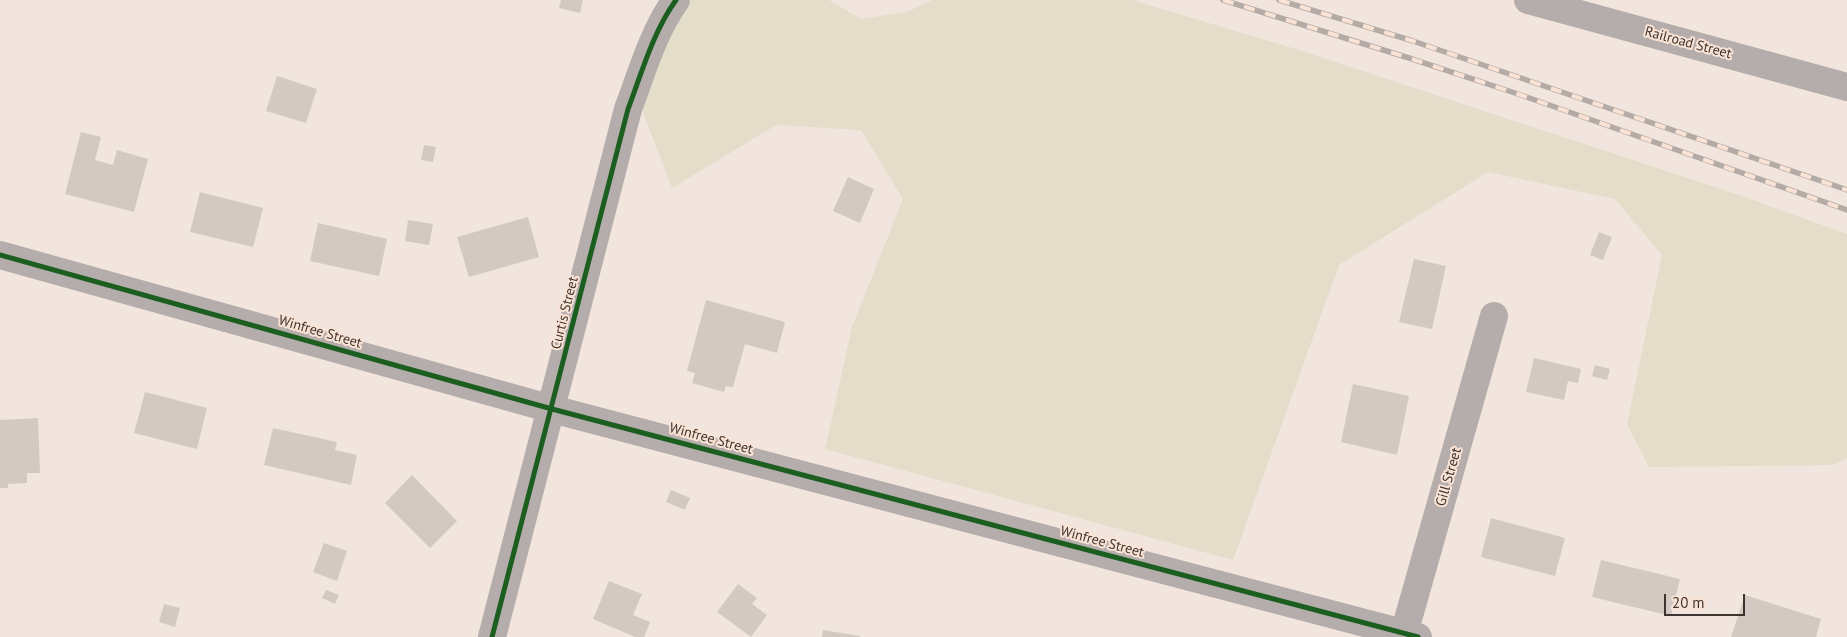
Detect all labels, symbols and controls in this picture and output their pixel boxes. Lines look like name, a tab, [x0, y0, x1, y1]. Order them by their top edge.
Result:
street label: Railroad Street	[1643, 23, 1733, 63]
street label: Curtis Street	[548, 275, 582, 351]
street label: Winfree Street	[276, 312, 364, 352]
street label: Winfree Street	[667, 420, 755, 458]
street label: Gill Street	[1433, 446, 1465, 508]
street label: Winfree Street	[1058, 523, 1146, 561]
scale bar	[1667, 584, 1748, 616]
text: 20 m	[1672, 593, 1705, 612]

